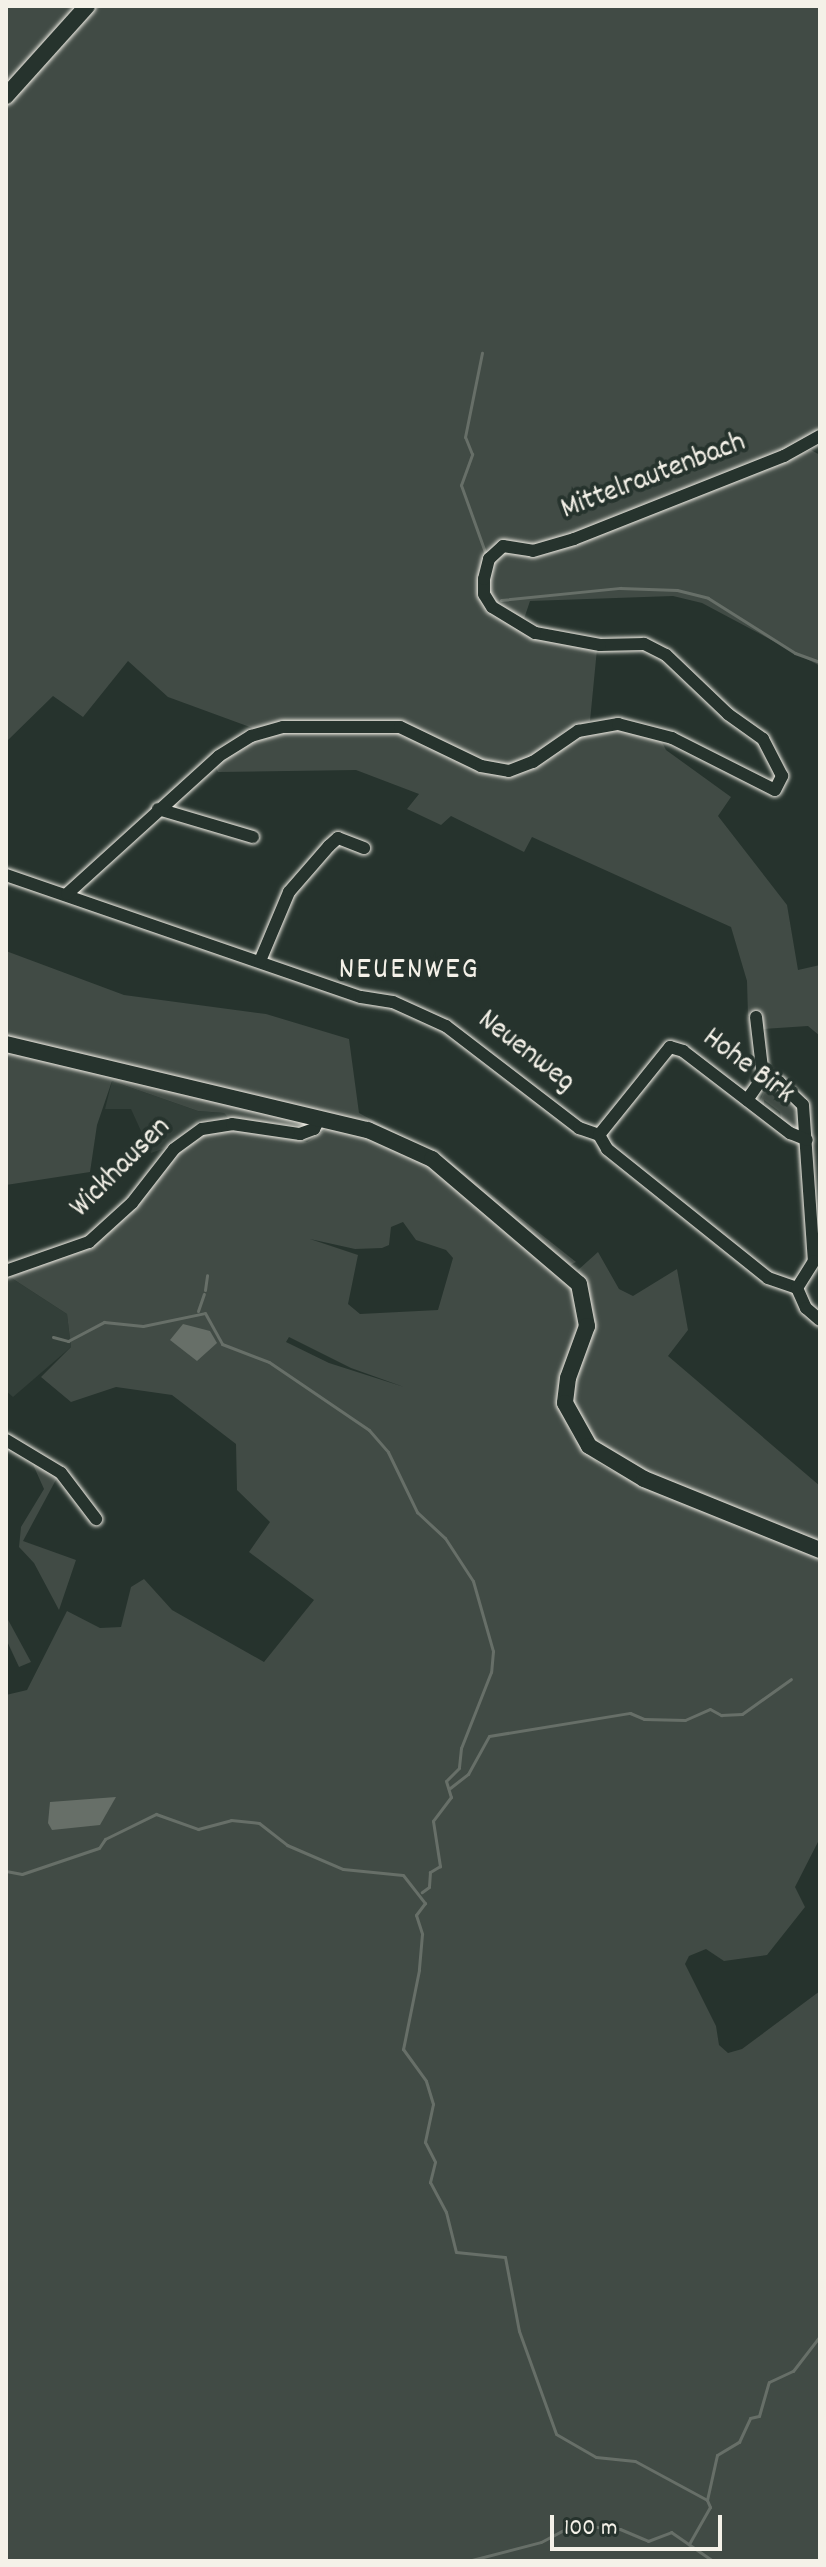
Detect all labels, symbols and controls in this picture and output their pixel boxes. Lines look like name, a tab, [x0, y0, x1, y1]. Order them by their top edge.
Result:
street label: Mittelrautenbach	[557, 426, 751, 530]
district label: NEUENWEG	[338, 952, 480, 990]
street label: Neuenweg	[469, 1004, 581, 1102]
street label: Hohe Birk	[694, 1022, 800, 1114]
street label: Wickhausen	[64, 1111, 180, 1227]
scale bar	[554, 2499, 726, 2549]
text: 100 m	[564, 2512, 617, 2546]

